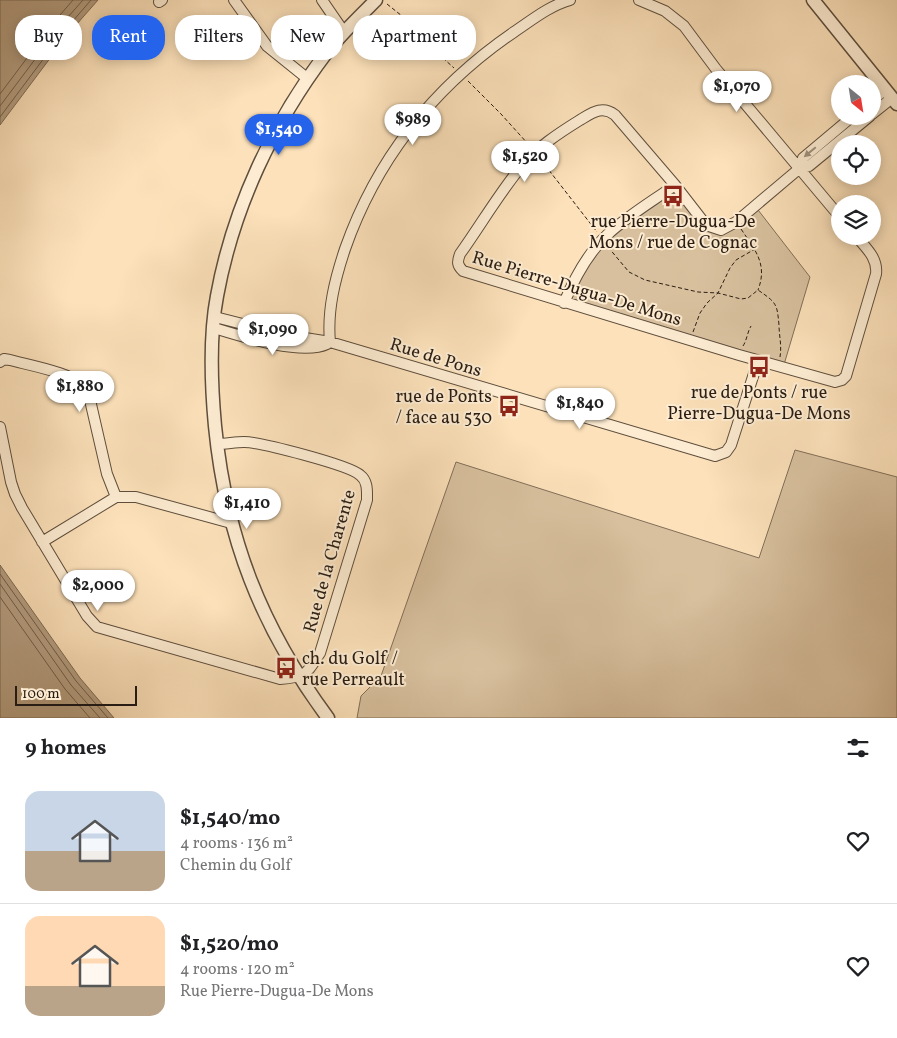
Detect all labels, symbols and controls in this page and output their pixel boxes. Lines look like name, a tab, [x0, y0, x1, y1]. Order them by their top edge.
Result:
chip: Buy	[15, 15, 82, 60]
chip: Rent	[92, 15, 165, 60]
chip: Filters	[175, 15, 261, 60]
chip: New	[271, 15, 343, 60]
chip: Apartment	[353, 15, 476, 60]
pin: $1,070	[696, 70, 778, 113]
north arrow	[831, 75, 881, 125]
map controls	[831, 75, 881, 245]
text: $1,070	[714, 76, 760, 98]
pin: $989	[383, 104, 443, 146]
text: $989	[395, 109, 431, 131]
pin: $1,540	[238, 114, 320, 156]
text: $1,540	[256, 119, 302, 141]
button: locate	[831, 135, 881, 185]
pin: $1,520	[484, 140, 566, 183]
text: $1,520	[502, 146, 548, 168]
one-way arrow	[804, 146, 817, 157]
bus stop icon: rue Pierre-Dugua-De Mons / rue de Cognac	[660, 183, 686, 209]
button: layers	[831, 195, 881, 245]
place label: rue Pierre-Dugua-De Mons / rue de Cognac	[589, 210, 757, 256]
street label: Rue Pierre-Dugua-De Mons	[469, 246, 684, 333]
pin: $1,090	[232, 314, 314, 356]
text: $1,090	[249, 319, 297, 341]
street label: Rue de Pons	[386, 333, 485, 384]
bus stop icon: rue de Ponts / rue Pierre-Dugua-De Mons	[746, 354, 772, 380]
pin: $1,880	[39, 370, 121, 413]
text: $1,880	[56, 376, 104, 398]
place label: rue de Ponts / rue Pierre-Dugua-De Mons	[667, 381, 851, 427]
place label: rue de Ponts / face au 530	[395, 385, 492, 431]
pin: $1,840	[539, 388, 621, 430]
bus stop icon: rue de Ponts / face au 530	[496, 393, 522, 419]
text: $1,840	[556, 393, 604, 415]
street label: Rue de la Charente	[298, 487, 363, 636]
pin: $1,410	[206, 488, 288, 530]
text: $1,410	[224, 493, 270, 515]
pin: $2,000	[57, 570, 139, 612]
text: $2,000	[72, 575, 124, 597]
place label: ch. du Golf / rue Perreault	[302, 647, 405, 693]
bus stop icon: ch. du Golf / rue Perreault	[273, 655, 299, 681]
scale bar	[15, 683, 138, 706]
text: 100 m	[22, 685, 60, 704]
text: 9 homes	[25, 734, 106, 763]
icon: filters	[844, 734, 872, 762]
text: $1,540/mo	[180, 804, 280, 833]
icon: home	[65, 811, 125, 871]
icon: heart	[844, 827, 872, 855]
text: 4 rooms · 136 m²	[180, 833, 293, 855]
text: Chemin du Golf	[180, 855, 291, 877]
text: $1,520/mo	[180, 930, 279, 959]
icon: home	[65, 936, 125, 996]
icon: heart	[844, 952, 872, 980]
text: 4 rooms · 120 m²	[180, 959, 295, 981]
text: Rue Pierre-Dugua-De Mons	[180, 981, 374, 1003]

